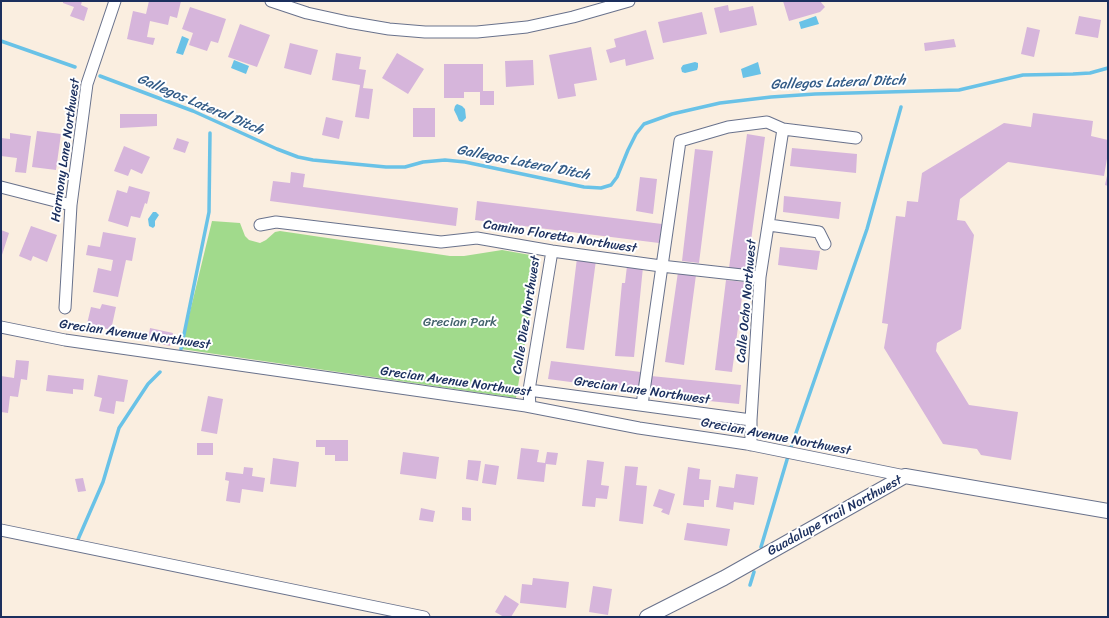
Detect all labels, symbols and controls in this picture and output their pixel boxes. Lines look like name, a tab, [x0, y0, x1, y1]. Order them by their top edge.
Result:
water label: Gallegos Lateral Ditch	[135, 71, 265, 139]
water label: Gallegos Lateral Ditch	[770, 72, 906, 94]
street label: Harmony Lane Northwest	[48, 77, 84, 223]
water label: Gallegos Lateral Ditch	[455, 142, 591, 184]
street label: Camino Floretta Northwest	[482, 217, 638, 257]
street label: Calle Ocho Northwest	[734, 238, 760, 364]
street label: Calle Diez Northwest	[510, 255, 544, 375]
park label: Grecian Park	[423, 315, 497, 331]
street label: Grecian Avenue Northwest	[58, 317, 212, 353]
street label: Grecian Avenue Northwest	[379, 364, 533, 400]
street label: Grecian Lane Northwest	[573, 374, 711, 408]
street label: Grecian Avenue Northwest	[700, 415, 852, 459]
street label: Guadalupe Trail Northwest	[765, 472, 905, 560]

